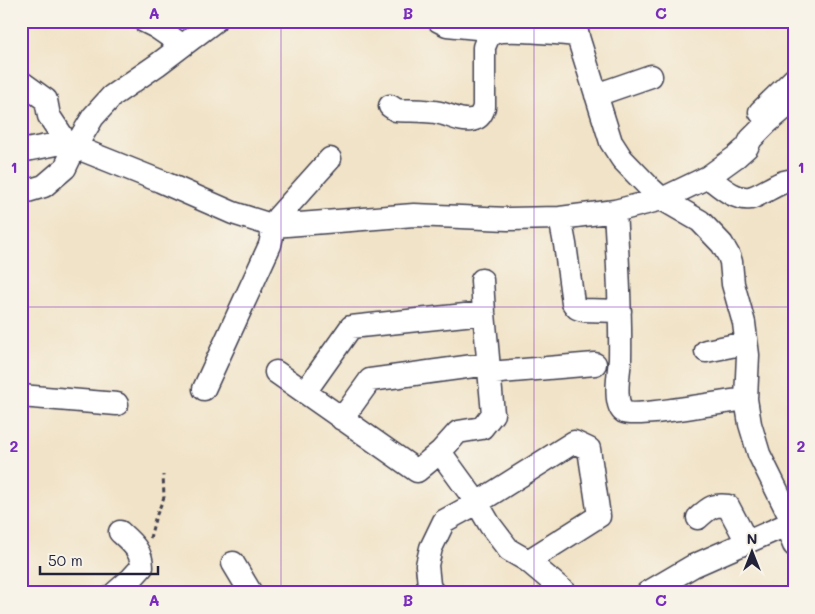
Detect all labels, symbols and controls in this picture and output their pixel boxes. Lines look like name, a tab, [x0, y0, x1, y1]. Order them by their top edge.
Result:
text: A	[148, 2, 160, 23]
text: B	[403, 2, 413, 23]
text: C	[655, 2, 667, 23]
text: 1	[10, 156, 18, 177]
text: 1	[797, 156, 805, 177]
text: 2	[10, 435, 19, 456]
text: 2	[797, 435, 806, 456]
north arrow	[728, 526, 778, 576]
text: N	[747, 529, 757, 548]
scale bar	[40, 544, 158, 576]
text: 50 m	[48, 550, 83, 570]
text: A	[148, 589, 160, 610]
text: B	[403, 589, 413, 610]
text: C	[655, 589, 667, 610]

